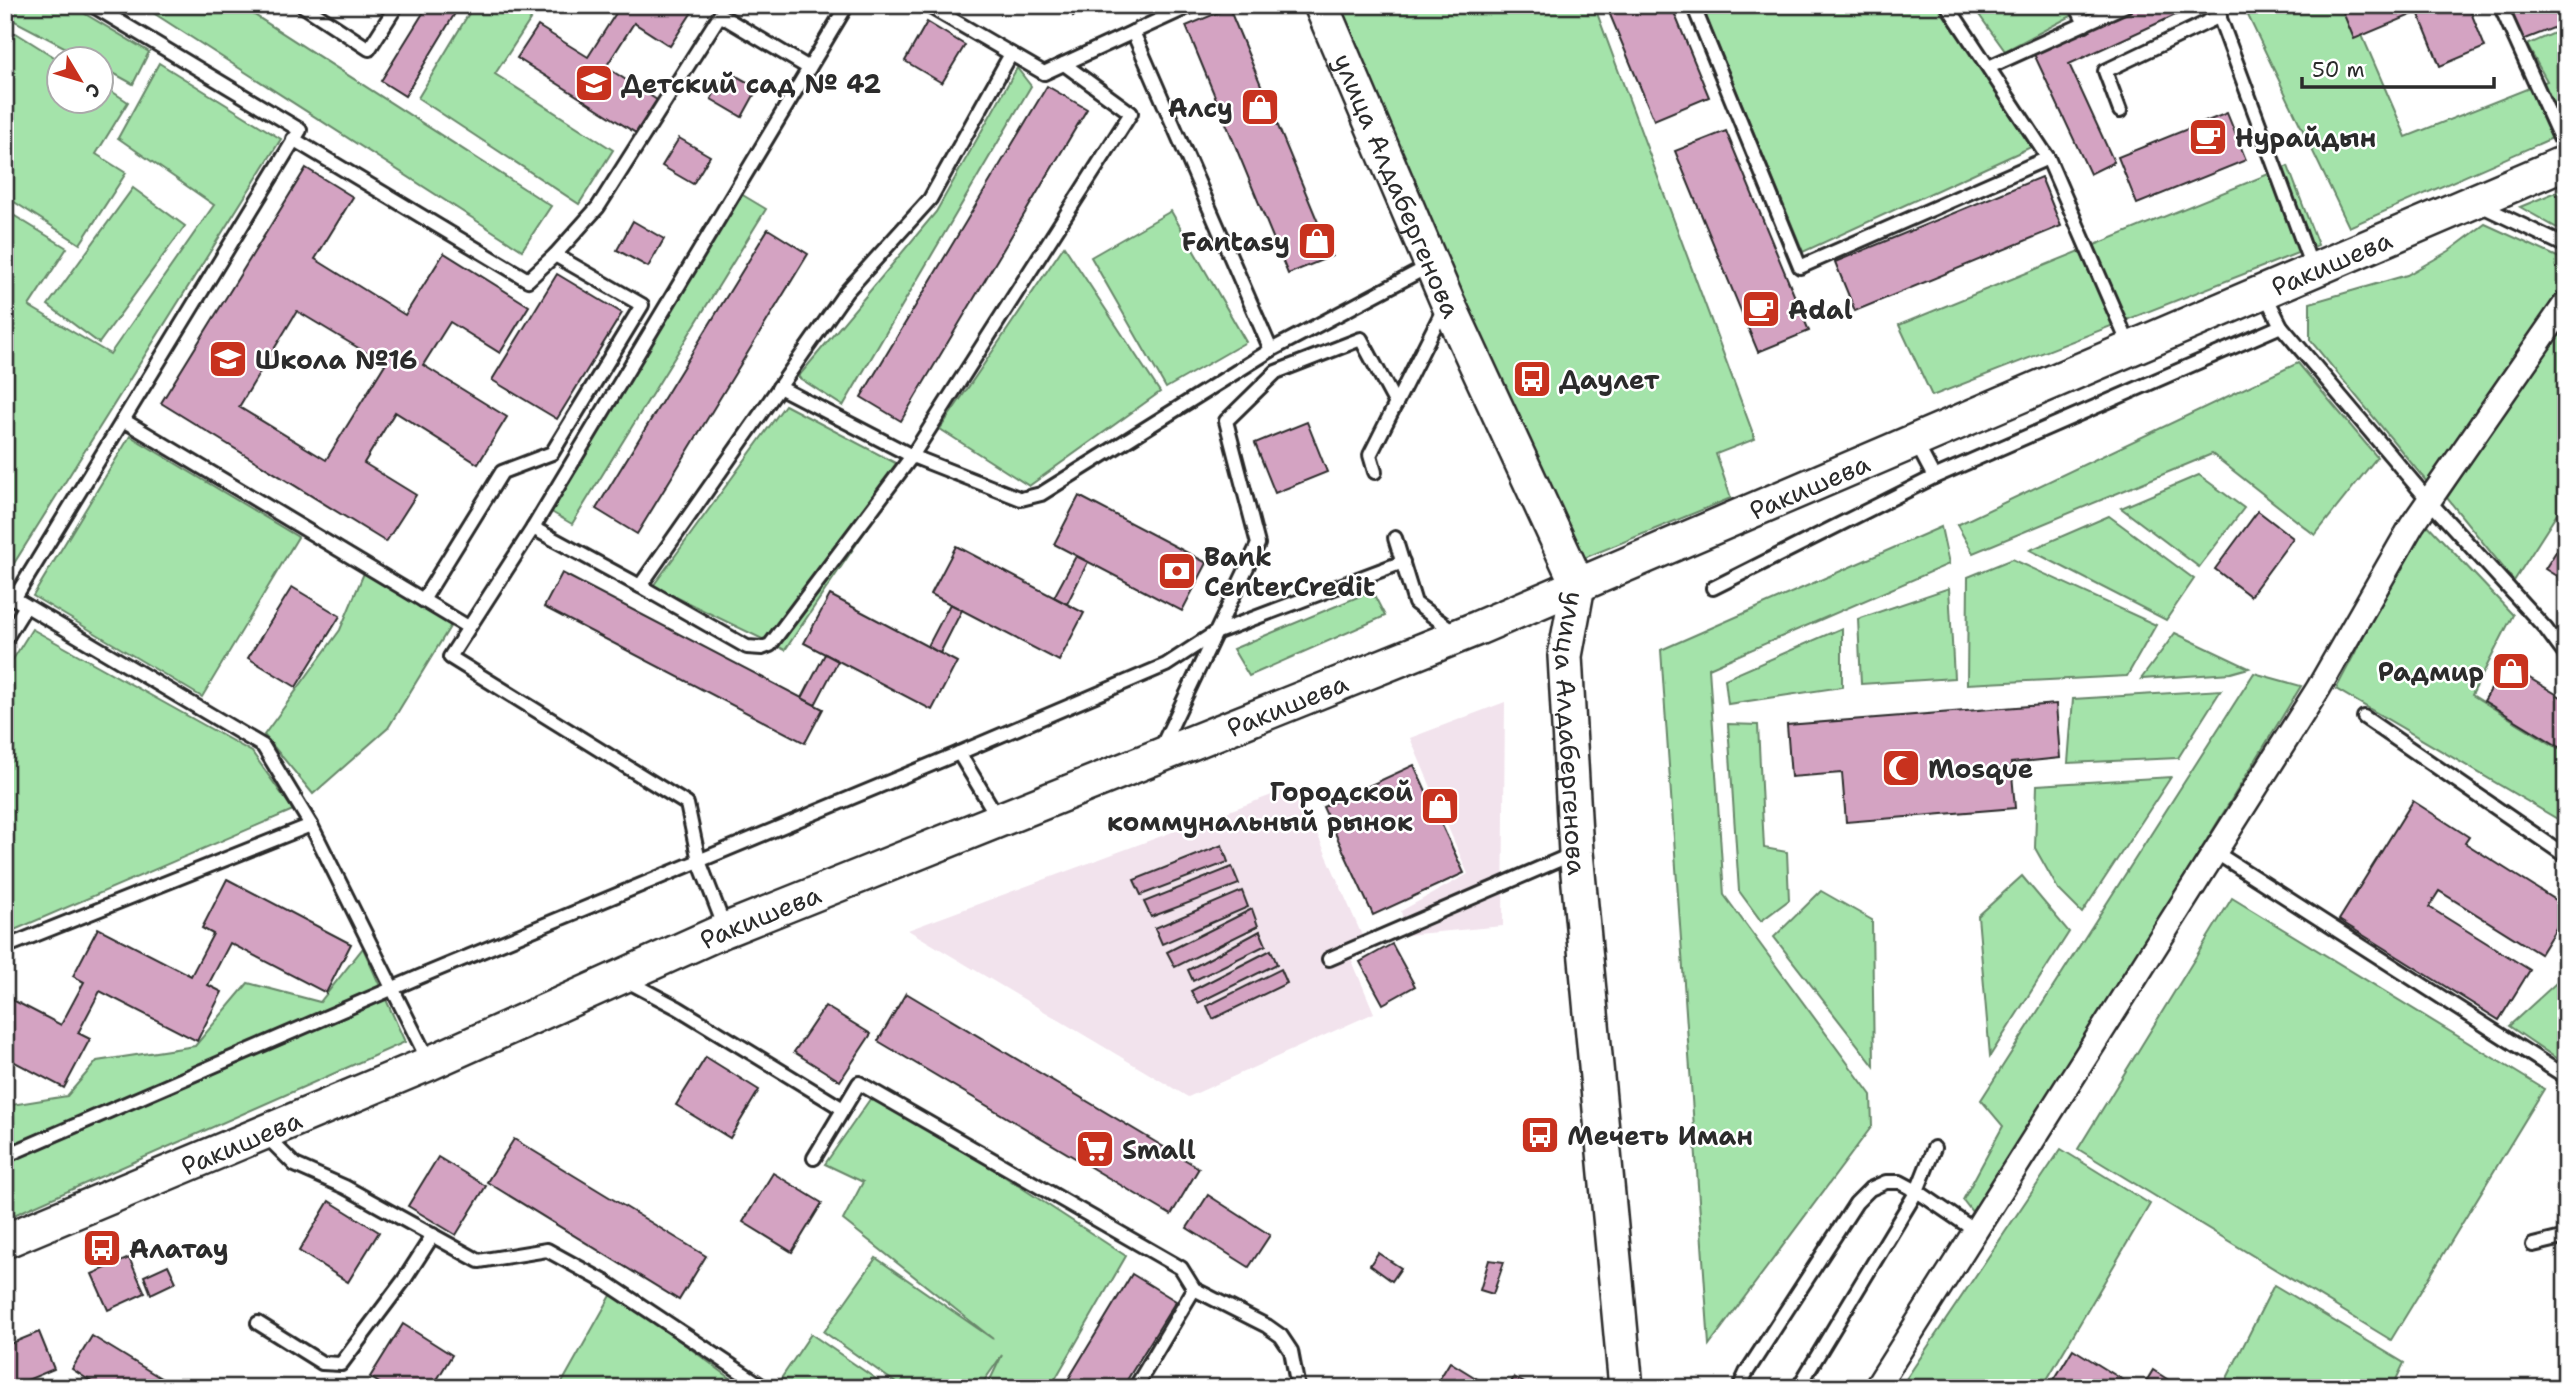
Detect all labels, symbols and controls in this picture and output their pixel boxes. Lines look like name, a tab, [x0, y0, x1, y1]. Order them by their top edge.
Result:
north arrow	[46, 46, 116, 116]
scale bar	[2302, 46, 2494, 90]
street label: улица Алдабергенова	[1326, 48, 1470, 323]
text: 50 m	[2312, 56, 2365, 84]
school or university icon: Детский сад № 42	[573, 62, 615, 104]
place label: Детский сад № 42	[621, 66, 881, 101]
text: С	[80, 78, 106, 102]
shop icon: Алсу	[1239, 86, 1281, 128]
place label: Алсу	[1168, 90, 1233, 125]
cafe icon: Нурайдын	[2187, 116, 2229, 158]
place label: Нурайдын	[2235, 120, 2376, 155]
shop icon: Fantasy	[1296, 220, 1338, 262]
street label: Ракишева	[2266, 221, 2397, 304]
place label: Fantasy	[1181, 224, 1290, 259]
cafe icon: Adal	[1740, 288, 1782, 330]
place label: Adal	[1788, 292, 1853, 327]
school or university icon: Школа №16	[207, 338, 249, 380]
place label: Школа №16	[255, 342, 418, 377]
bus stop icon: Даулет	[1511, 358, 1553, 400]
place label: Даулет	[1559, 362, 1660, 397]
street label: Ракишева	[1744, 445, 1875, 527]
place label: Bank CenterCredit	[1204, 539, 1375, 604]
bank icon: Bank CenterCredit	[1156, 550, 1198, 592]
street label: улица Алдабергенова	[1547, 589, 1596, 877]
shop icon: Радмир	[2490, 650, 2532, 692]
place label: Радмир	[2378, 654, 2484, 689]
street label: Ракишева	[1221, 665, 1353, 745]
mosque icon: Mosque	[1880, 747, 1922, 789]
place label: Mosque	[1928, 751, 2033, 786]
place label: Городской коммунальный рынок	[1107, 774, 1413, 839]
shop icon: Городской коммунальный рынок	[1419, 785, 1461, 827]
street label: Ракишева	[694, 876, 826, 957]
street label: Ракишева	[175, 1101, 307, 1183]
bus stop icon: Мечеть Иман	[1519, 1114, 1561, 1156]
place label: Мечеть Иман	[1567, 1118, 1753, 1153]
supermarket icon: Small	[1074, 1128, 1116, 1170]
place label: Small	[1122, 1132, 1196, 1167]
bus stop icon: Алатау	[81, 1227, 123, 1269]
place label: Алатау	[129, 1231, 229, 1266]

